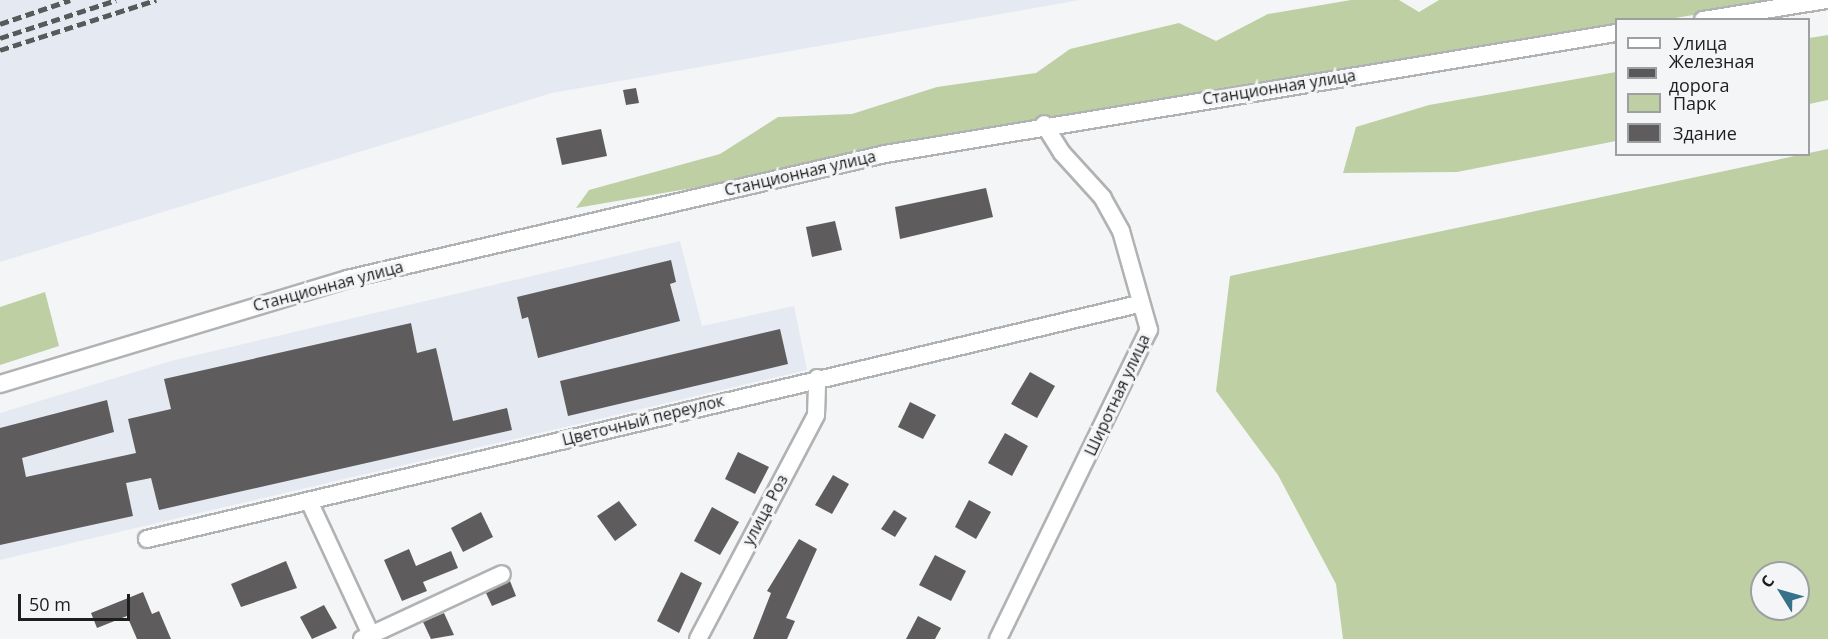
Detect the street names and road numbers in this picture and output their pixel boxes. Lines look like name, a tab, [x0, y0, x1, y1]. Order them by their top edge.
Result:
street label: Станционная улица	[1201, 65, 1357, 109]
street label: Станционная улица	[722, 146, 878, 200]
street label: Станционная улица	[251, 257, 405, 315]
street label: Широтная улица	[1080, 331, 1154, 459]
street label: Цветочный переулок	[560, 391, 726, 449]
street label: улица Роз	[738, 471, 792, 549]

